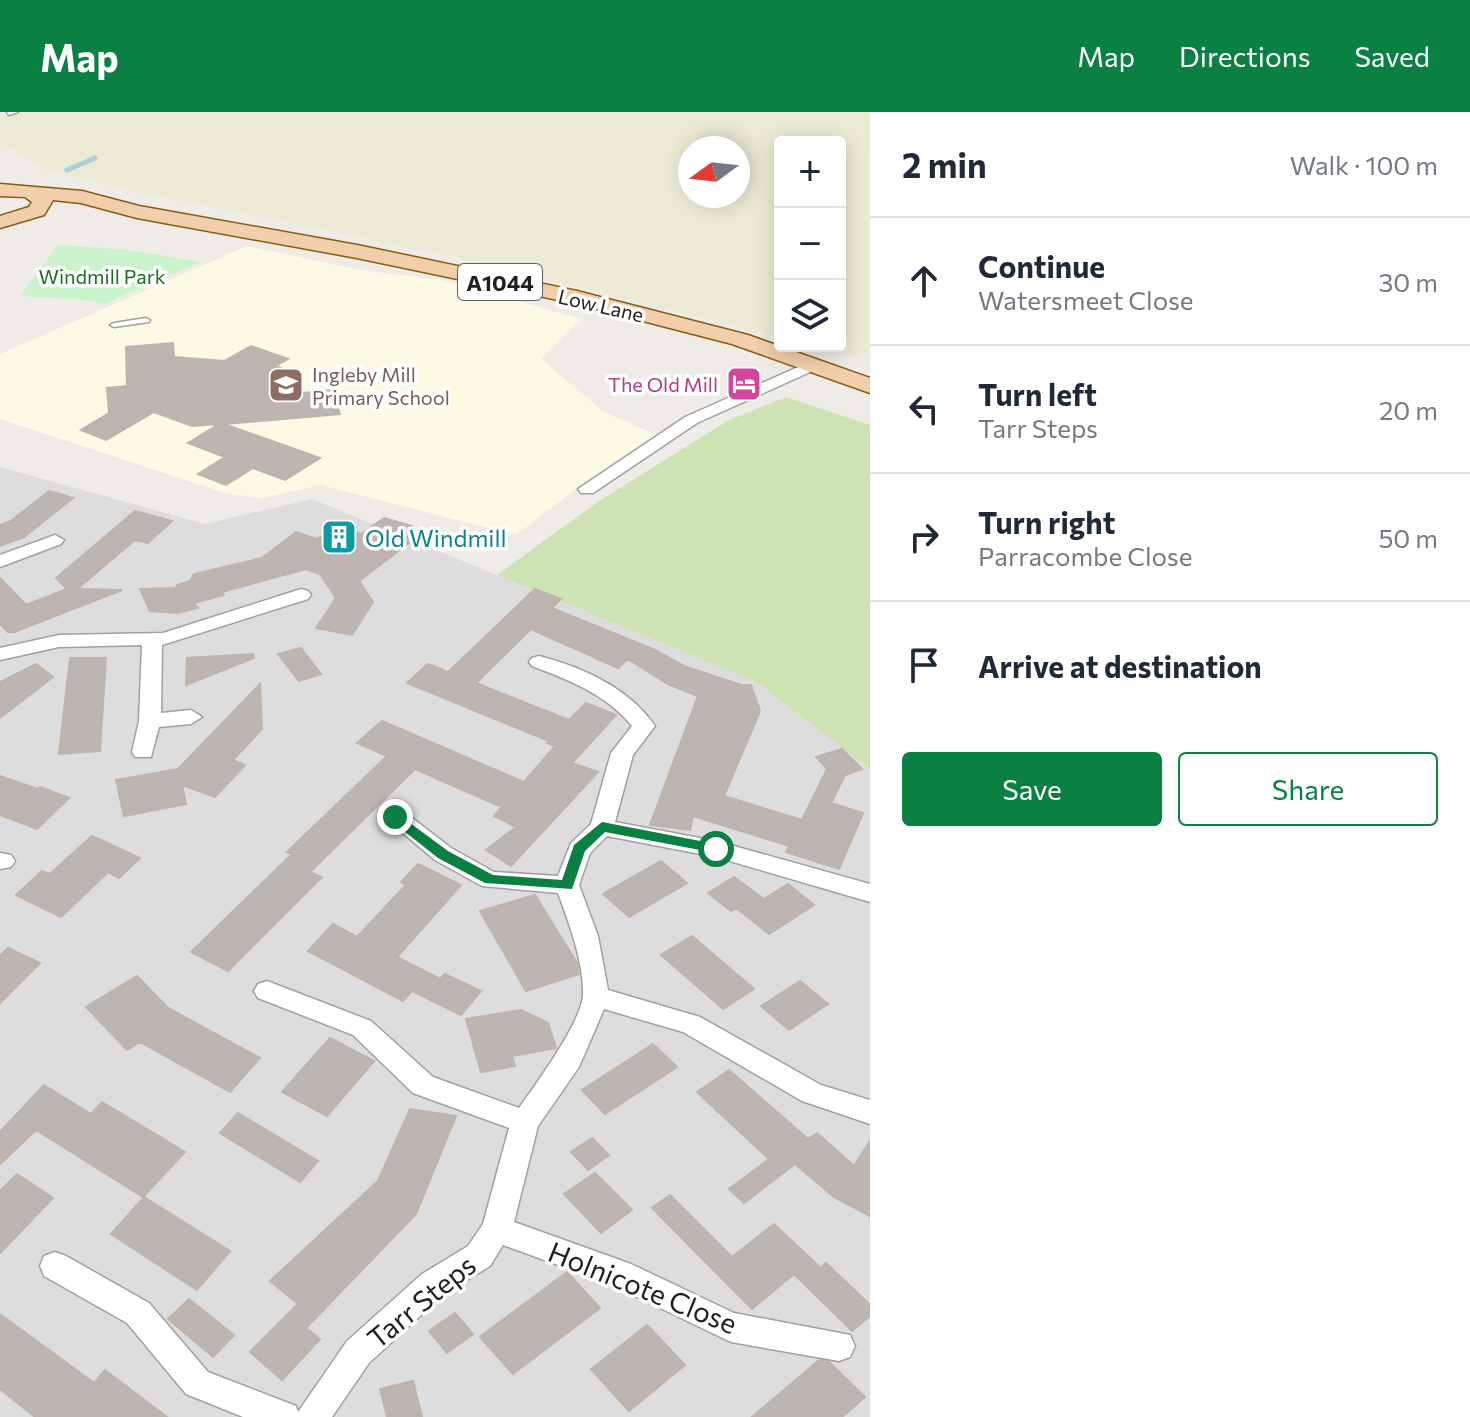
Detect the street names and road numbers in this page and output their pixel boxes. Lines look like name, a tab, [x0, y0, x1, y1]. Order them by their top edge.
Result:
road number: A1044	[458, 264, 542, 300]
street label: Low Lane	[556, 284, 646, 326]
street label: Holnicote Close	[544, 1234, 742, 1340]
street label: Tarr Steps	[360, 1247, 482, 1355]

